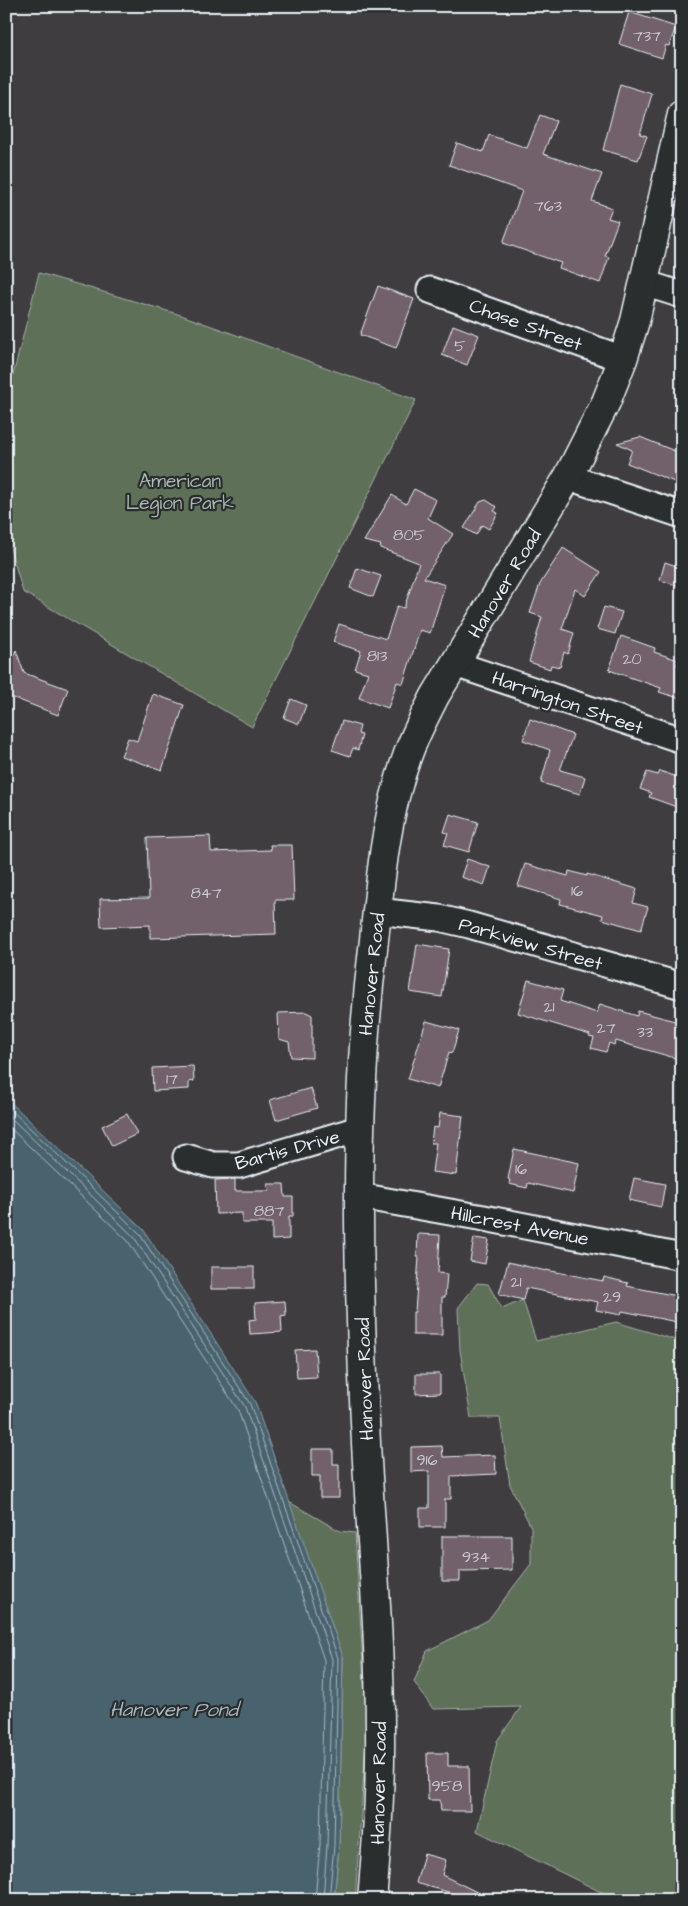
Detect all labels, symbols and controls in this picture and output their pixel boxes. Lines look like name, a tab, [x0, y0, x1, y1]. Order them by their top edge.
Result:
house number: 737	[633, 25, 661, 47]
house number: 763	[534, 195, 562, 217]
street label: Chase Street	[465, 292, 586, 358]
house number: 5	[454, 335, 466, 357]
park label: American Legion Park	[126, 468, 234, 518]
house number: 805	[393, 524, 426, 546]
street label: Hanover Road	[462, 524, 549, 644]
house number: 813	[367, 645, 387, 667]
house number: 20	[622, 648, 642, 670]
street label: Harrington Street	[488, 665, 647, 743]
house number: 16	[571, 880, 583, 902]
house number: 847	[190, 882, 222, 904]
street label: Hanover Road	[353, 911, 392, 1037]
street label: Parkview Street	[455, 911, 606, 978]
house number: 21	[543, 996, 555, 1018]
house number: 27	[597, 1017, 616, 1039]
house number: 33	[637, 1021, 653, 1043]
house number: 17	[166, 1068, 178, 1090]
street label: Bartis Drive	[232, 1124, 343, 1177]
house number: 16	[515, 1158, 527, 1180]
house number: 887	[254, 1200, 284, 1222]
street label: Hillcrest Avenue	[449, 1200, 591, 1253]
house number: 21	[510, 1271, 522, 1293]
house number: 29	[603, 1286, 621, 1308]
street label: Hanover Road	[350, 1317, 381, 1441]
house number: 916	[416, 1449, 438, 1471]
house number: 934	[462, 1546, 490, 1568]
water label: Hanover Pond	[110, 1696, 242, 1724]
street label: Hanover Road	[365, 1721, 394, 1845]
house number: 958	[432, 1775, 462, 1797]

